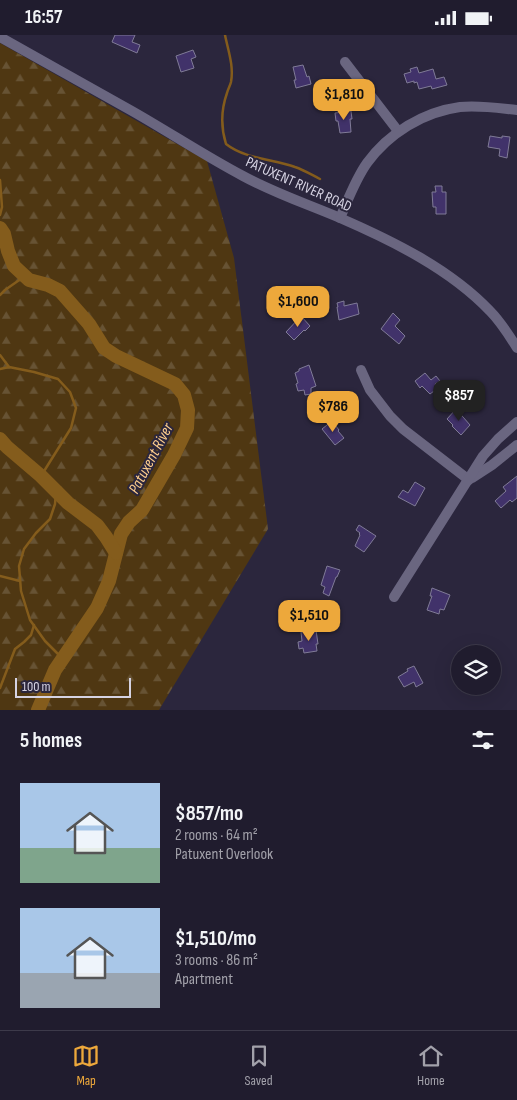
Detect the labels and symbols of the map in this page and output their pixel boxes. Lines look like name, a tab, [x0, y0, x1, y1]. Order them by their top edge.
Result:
pin: $1,810	[303, 79, 385, 121]
street label: PATUXENT RIVER ROAD	[243, 153, 355, 216]
pin: $1,600	[257, 285, 339, 328]
pin: $857	[429, 379, 489, 422]
pin: $786	[303, 391, 363, 433]
water label: Patuxent River	[125, 420, 178, 497]
pin: $1,510	[268, 599, 350, 642]
scale bar	[15, 675, 131, 698]

